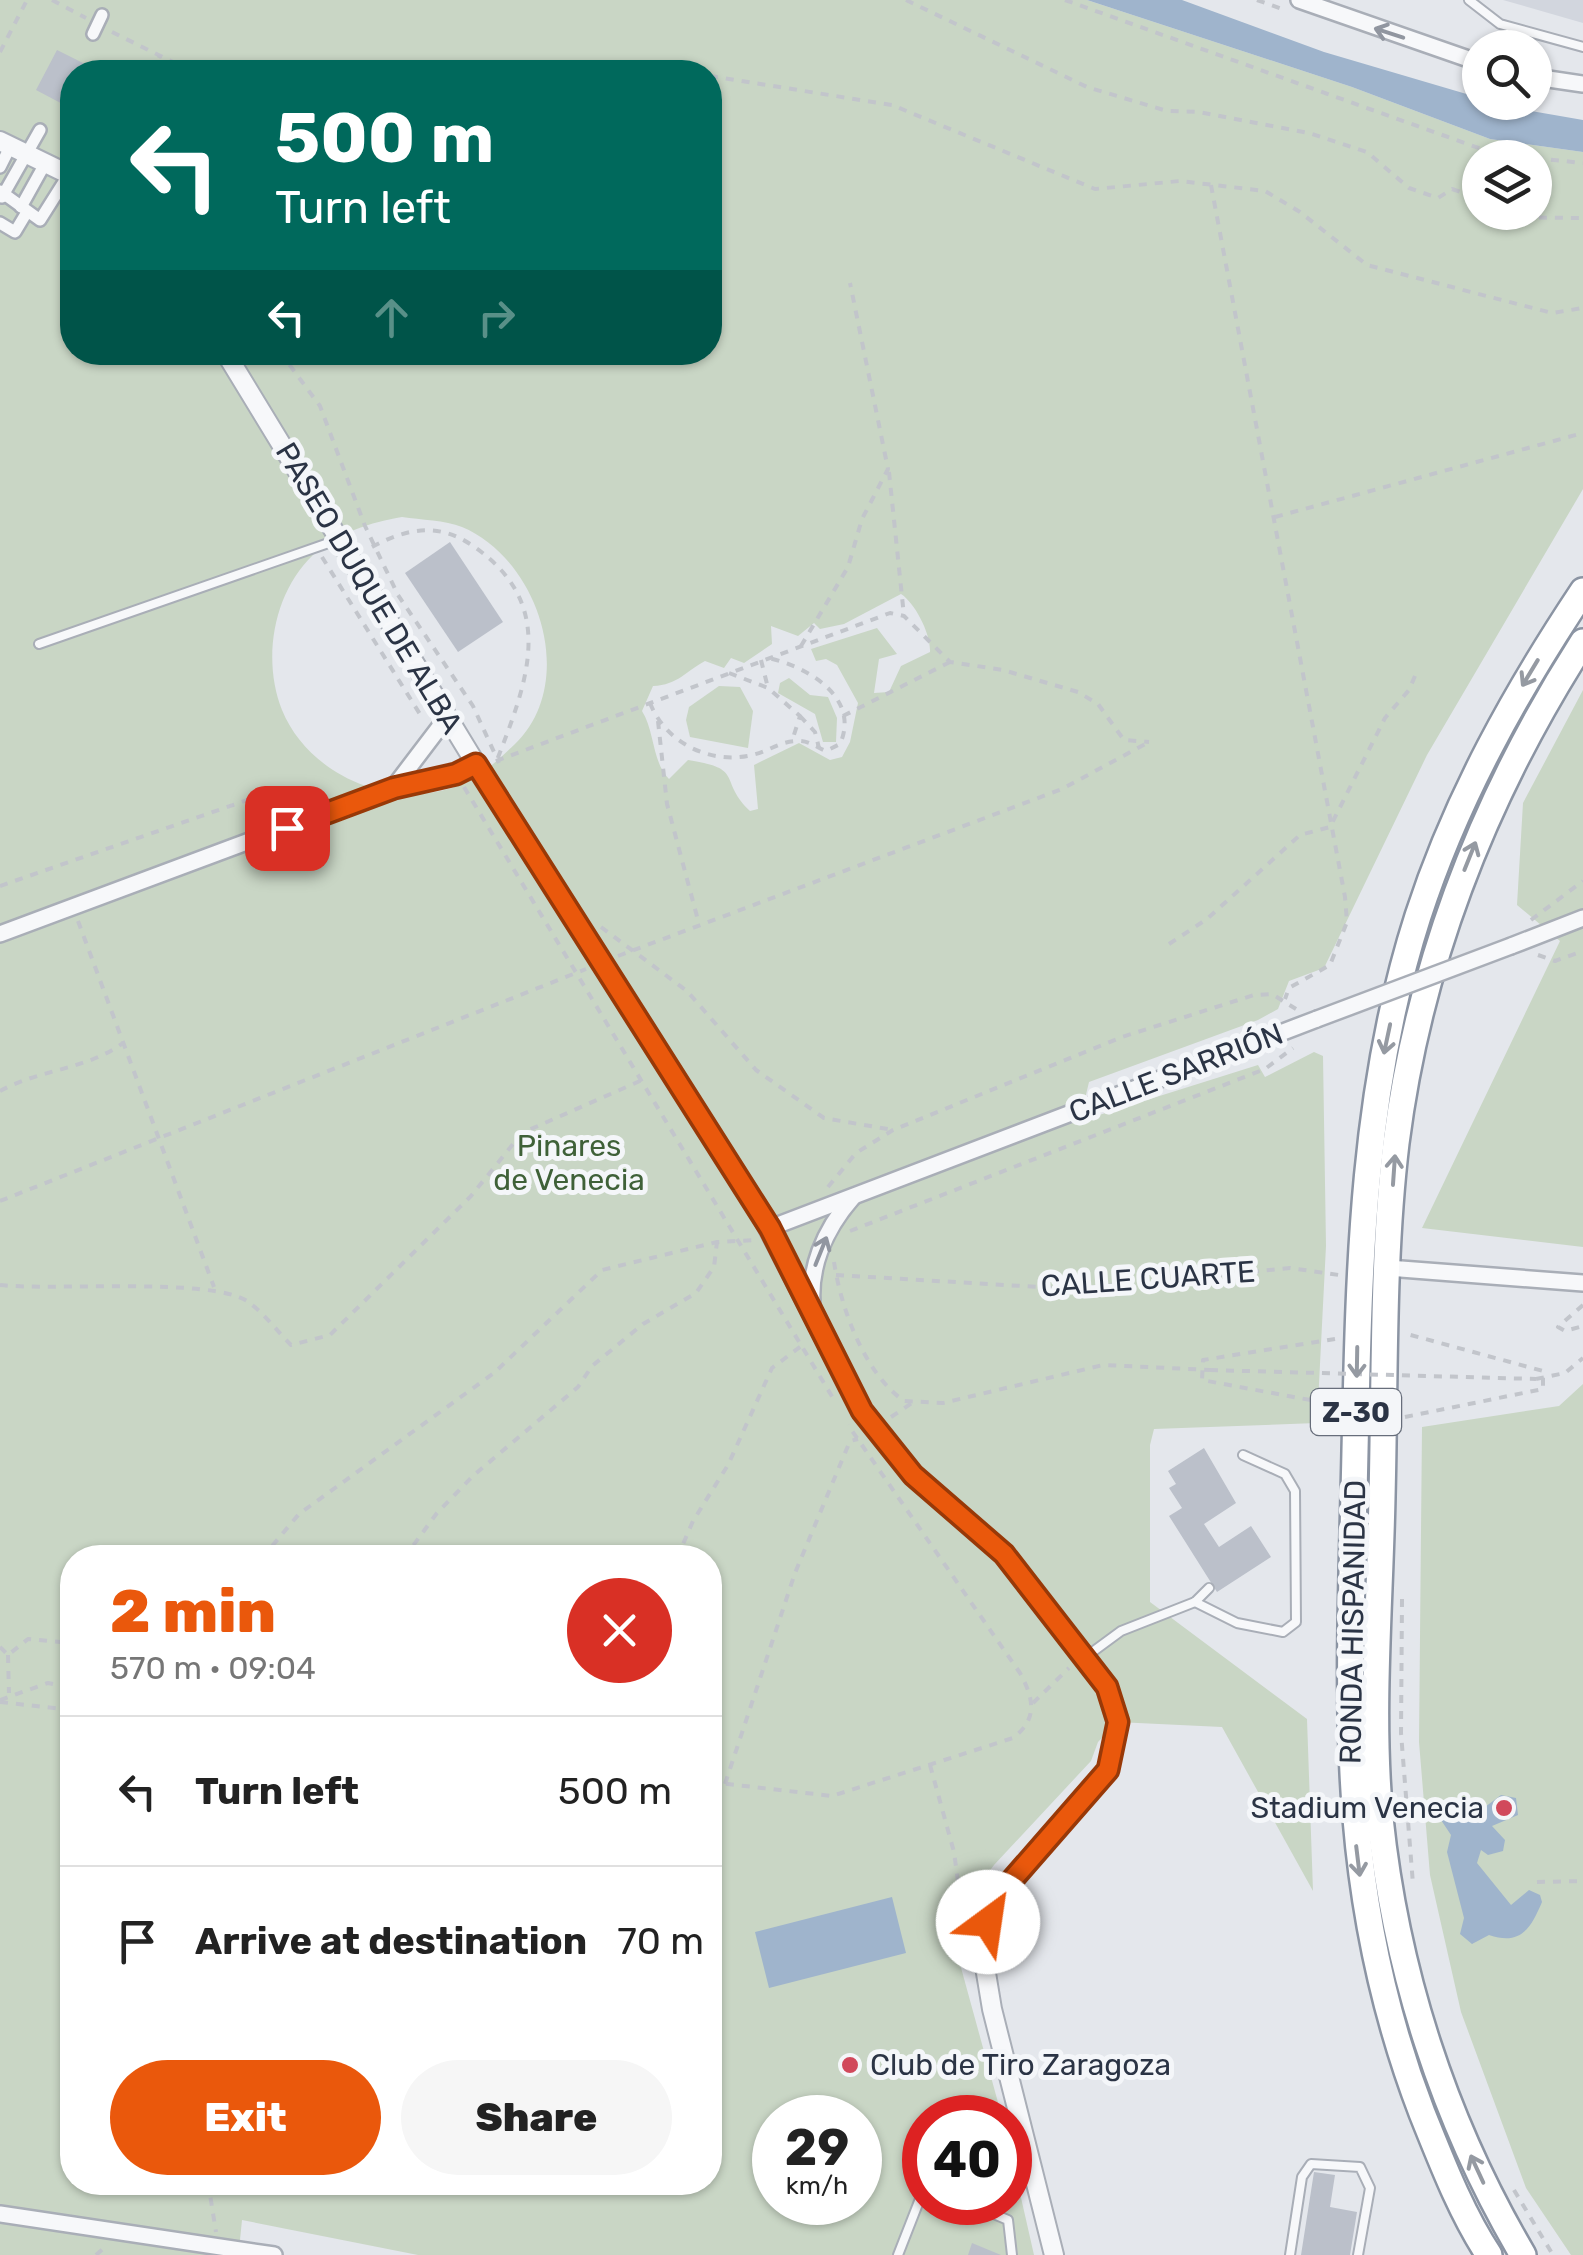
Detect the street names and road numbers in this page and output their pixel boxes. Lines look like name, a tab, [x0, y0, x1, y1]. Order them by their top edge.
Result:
street label: PASEO DUQUE DE ALBA	[268, 436, 470, 740]
street label: CALLE SARRIÓN	[1064, 1016, 1288, 1130]
street label: CALLE CUARTE	[1040, 1254, 1256, 1304]
road number: Z-30	[1311, 1389, 1401, 1435]
street label: RONDA HISPANIDAD	[1333, 1480, 1373, 1764]

